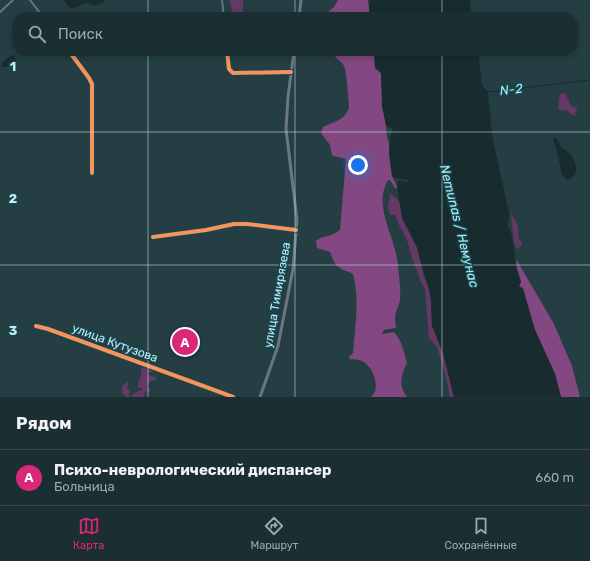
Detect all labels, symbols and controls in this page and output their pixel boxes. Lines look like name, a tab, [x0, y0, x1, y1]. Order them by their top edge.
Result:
search box	[12, 12, 578, 56]
icon: search	[26, 23, 48, 45]
text: Поиск	[58, 25, 103, 43]
text: 1	[10, 59, 16, 74]
water label: N-2	[499, 81, 524, 98]
your location	[348, 155, 368, 175]
water label: Nemunas / Немунас	[437, 163, 482, 289]
text: 2	[9, 191, 17, 206]
street label: улица Тимирязева	[261, 241, 293, 349]
street label: улица Кутузова	[70, 321, 160, 365]
text: 3	[9, 323, 18, 338]
pin: A	[172, 327, 198, 357]
text: Рядом	[16, 413, 72, 433]
text: Психо-неврологический диспансер	[54, 461, 331, 479]
text: A	[24, 470, 34, 485]
text: 660 m	[535, 470, 574, 485]
text: Больница	[54, 479, 115, 494]
tab: Карта	[73, 515, 104, 552]
tab: Маршрут	[250, 515, 299, 552]
tab: Сохранённые	[445, 515, 517, 552]

